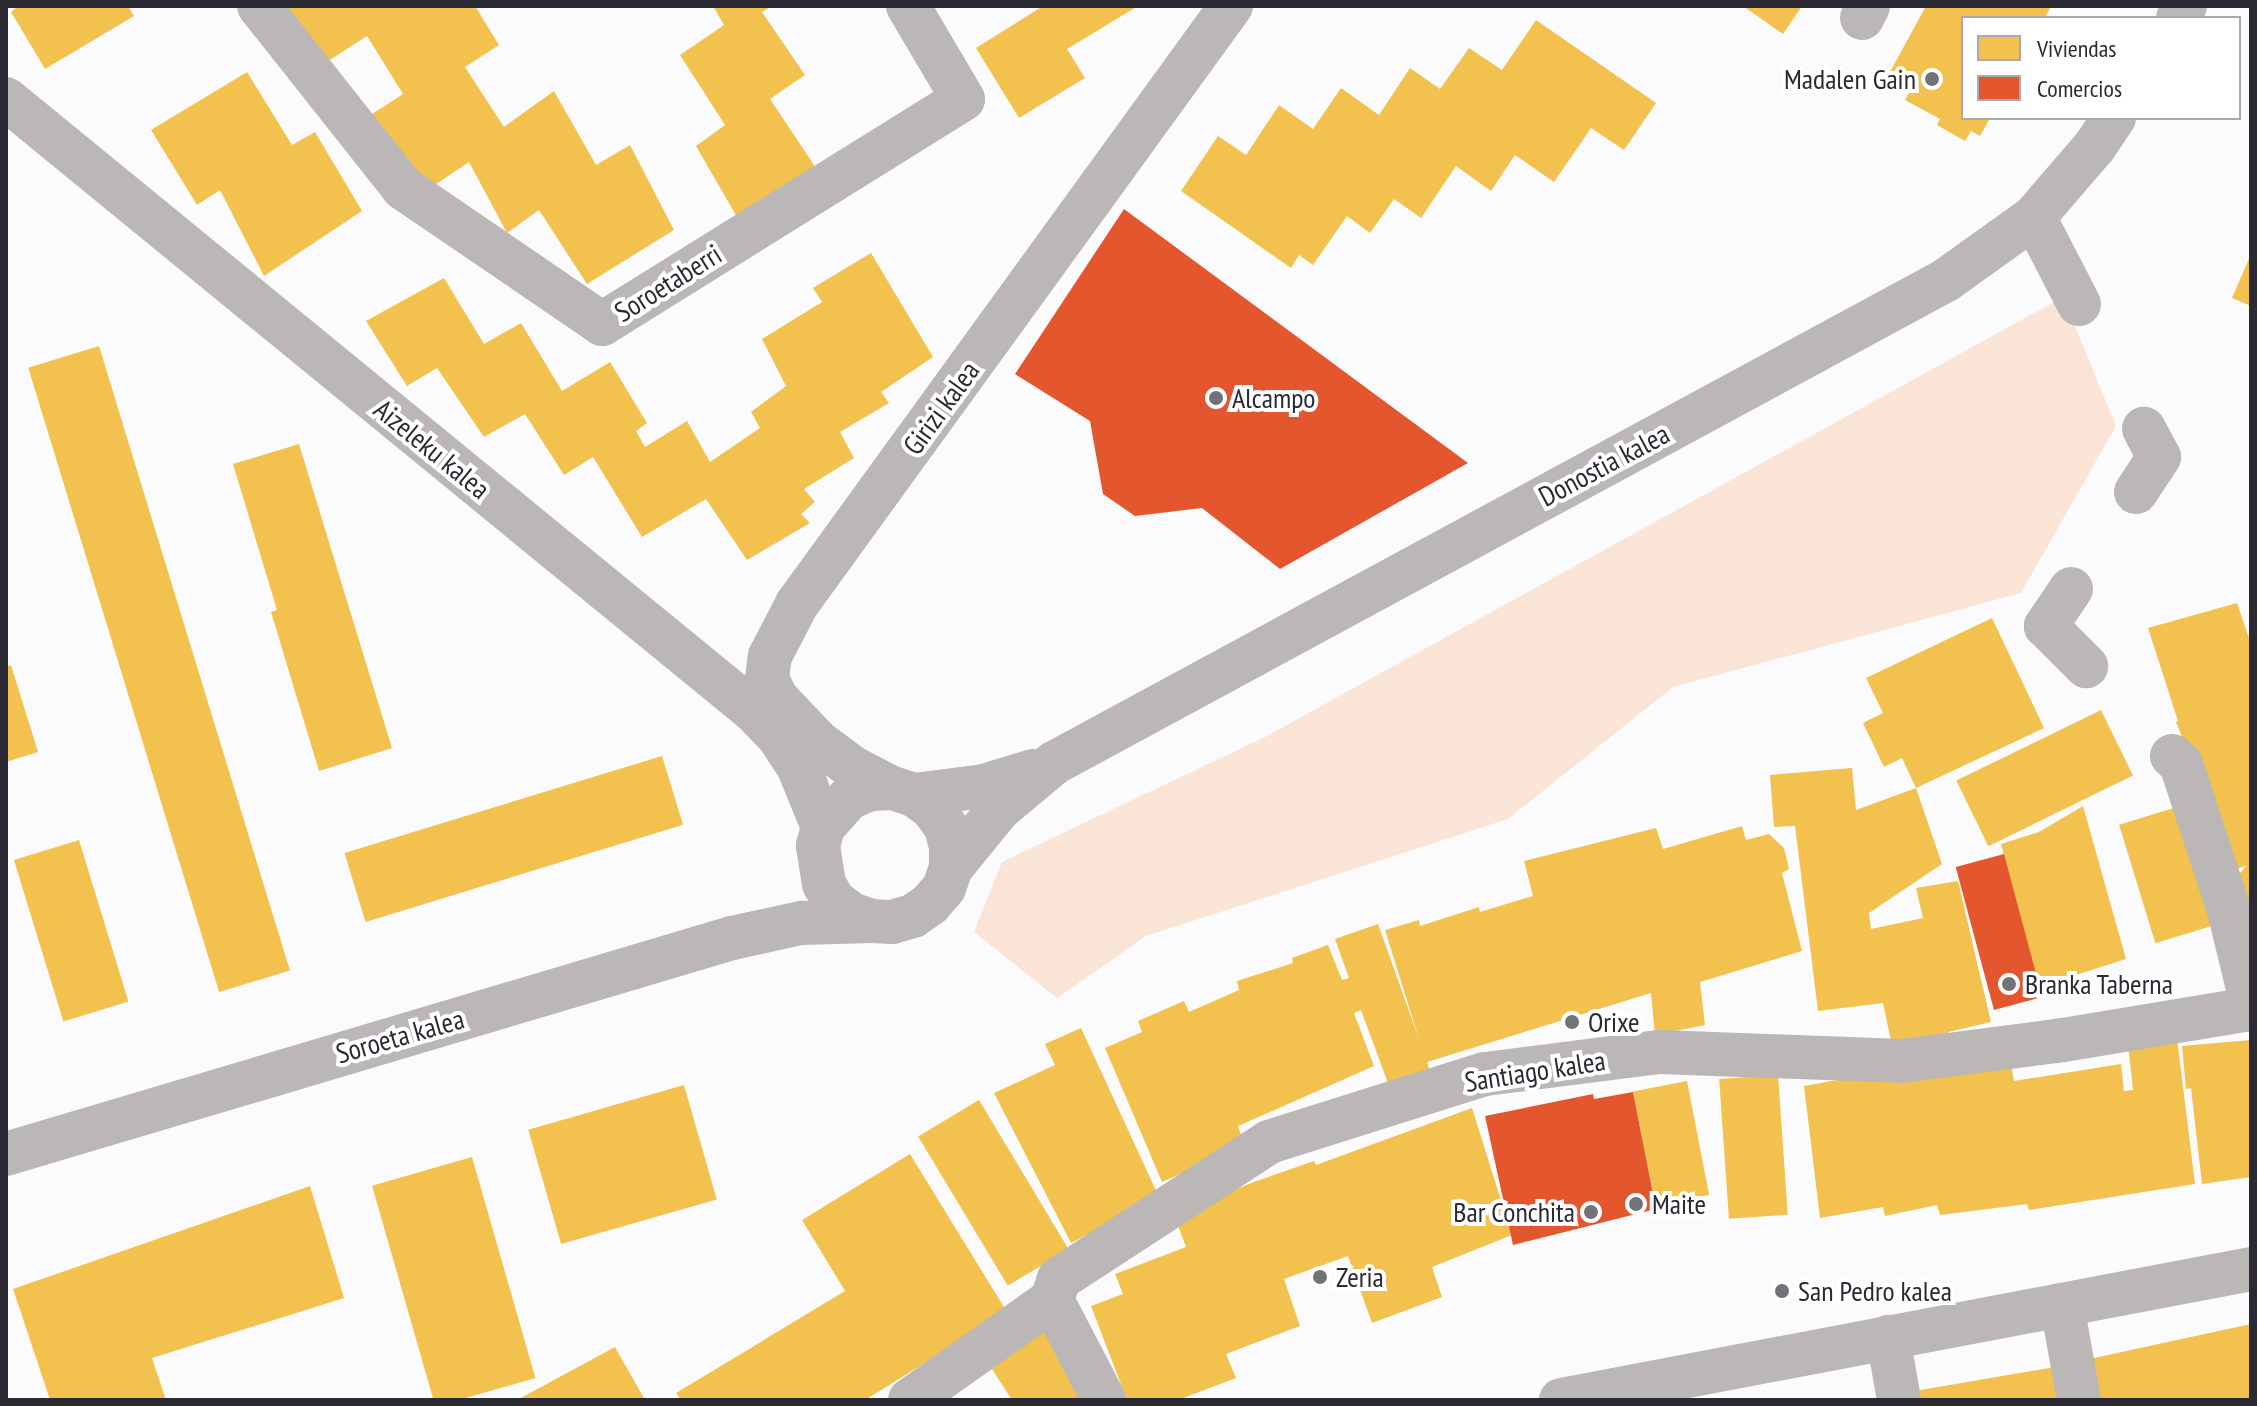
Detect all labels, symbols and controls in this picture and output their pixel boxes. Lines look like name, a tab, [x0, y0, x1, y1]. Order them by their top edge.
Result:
legend	[1961, 16, 2241, 120]
text: Viviendas	[2037, 33, 2116, 64]
place label: Madalen Gain	[1784, 62, 1916, 96]
marker: Madalen Gain	[1923, 70, 1941, 88]
text: Comercios	[2037, 73, 2122, 104]
street label: Soroetaberri	[608, 237, 728, 329]
street label: Girizi kalea	[896, 355, 986, 461]
place label: Alcampo	[1232, 381, 1315, 415]
marker: Alcampo	[1207, 389, 1225, 407]
street label: Aizeleku kalea	[367, 392, 497, 506]
street label: Donostia kalea	[1533, 417, 1675, 513]
place label: Branka Taberna	[2025, 967, 2174, 1001]
marker: Branka Taberna	[2000, 975, 2018, 993]
street label: Soroeta kalea	[332, 1002, 468, 1070]
place label: Orixe	[1588, 1005, 1640, 1039]
marker: Orixe	[1563, 1013, 1581, 1031]
street label: Santiago kalea	[1462, 1043, 1608, 1099]
place label: Maite	[1652, 1187, 1706, 1221]
place label: Bar Conchita	[1453, 1195, 1575, 1229]
marker: Maite	[1627, 1195, 1645, 1213]
marker: Bar Conchita	[1582, 1203, 1600, 1221]
place label: Zeria	[1336, 1260, 1384, 1294]
marker: Zeria	[1311, 1268, 1329, 1286]
place label: San Pedro kalea	[1798, 1274, 1952, 1308]
marker: San Pedro kalea	[1773, 1282, 1791, 1300]

